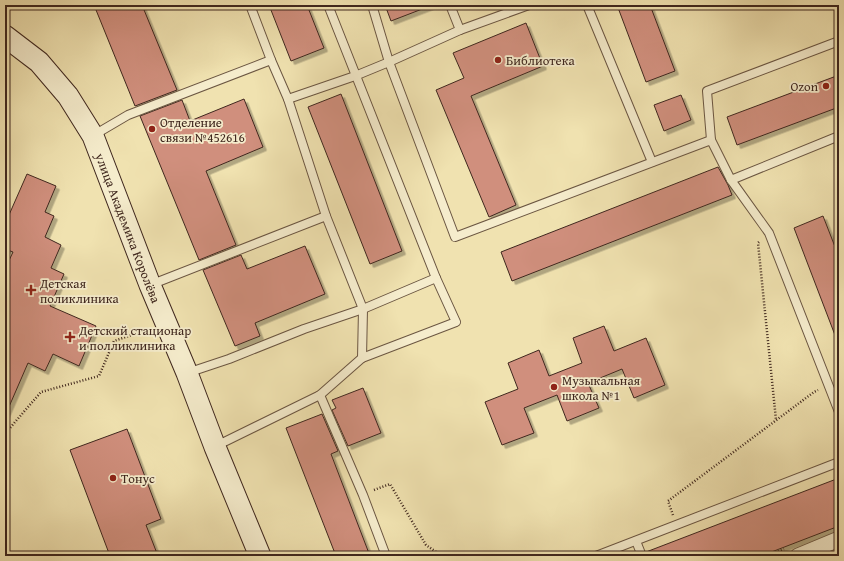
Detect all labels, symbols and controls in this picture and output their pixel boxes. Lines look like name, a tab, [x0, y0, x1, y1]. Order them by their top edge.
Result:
place label: Библиотека	[506, 51, 575, 70]
marker: Библиотека	[493, 55, 503, 65]
place label: Ozon	[790, 77, 819, 96]
marker: Ozon	[821, 81, 831, 91]
place label: Отделение связи №452616	[160, 113, 245, 147]
marker: Отделение связи №452616	[147, 124, 157, 134]
street label: улица Академика Королёва	[90, 149, 166, 307]
place label: Детская поликлиника	[39, 274, 120, 308]
marker: Детская поликлиника	[25, 284, 37, 296]
place label: Детский стационар и полликлиника	[78, 321, 191, 355]
marker: Детский стационар и полликлиника	[64, 331, 76, 343]
place label: Музыкальная школа №1	[562, 371, 641, 405]
marker: Музыкальная школа №1	[549, 382, 559, 392]
place label: Тонус	[121, 469, 155, 488]
marker: Тонус	[108, 473, 118, 483]

